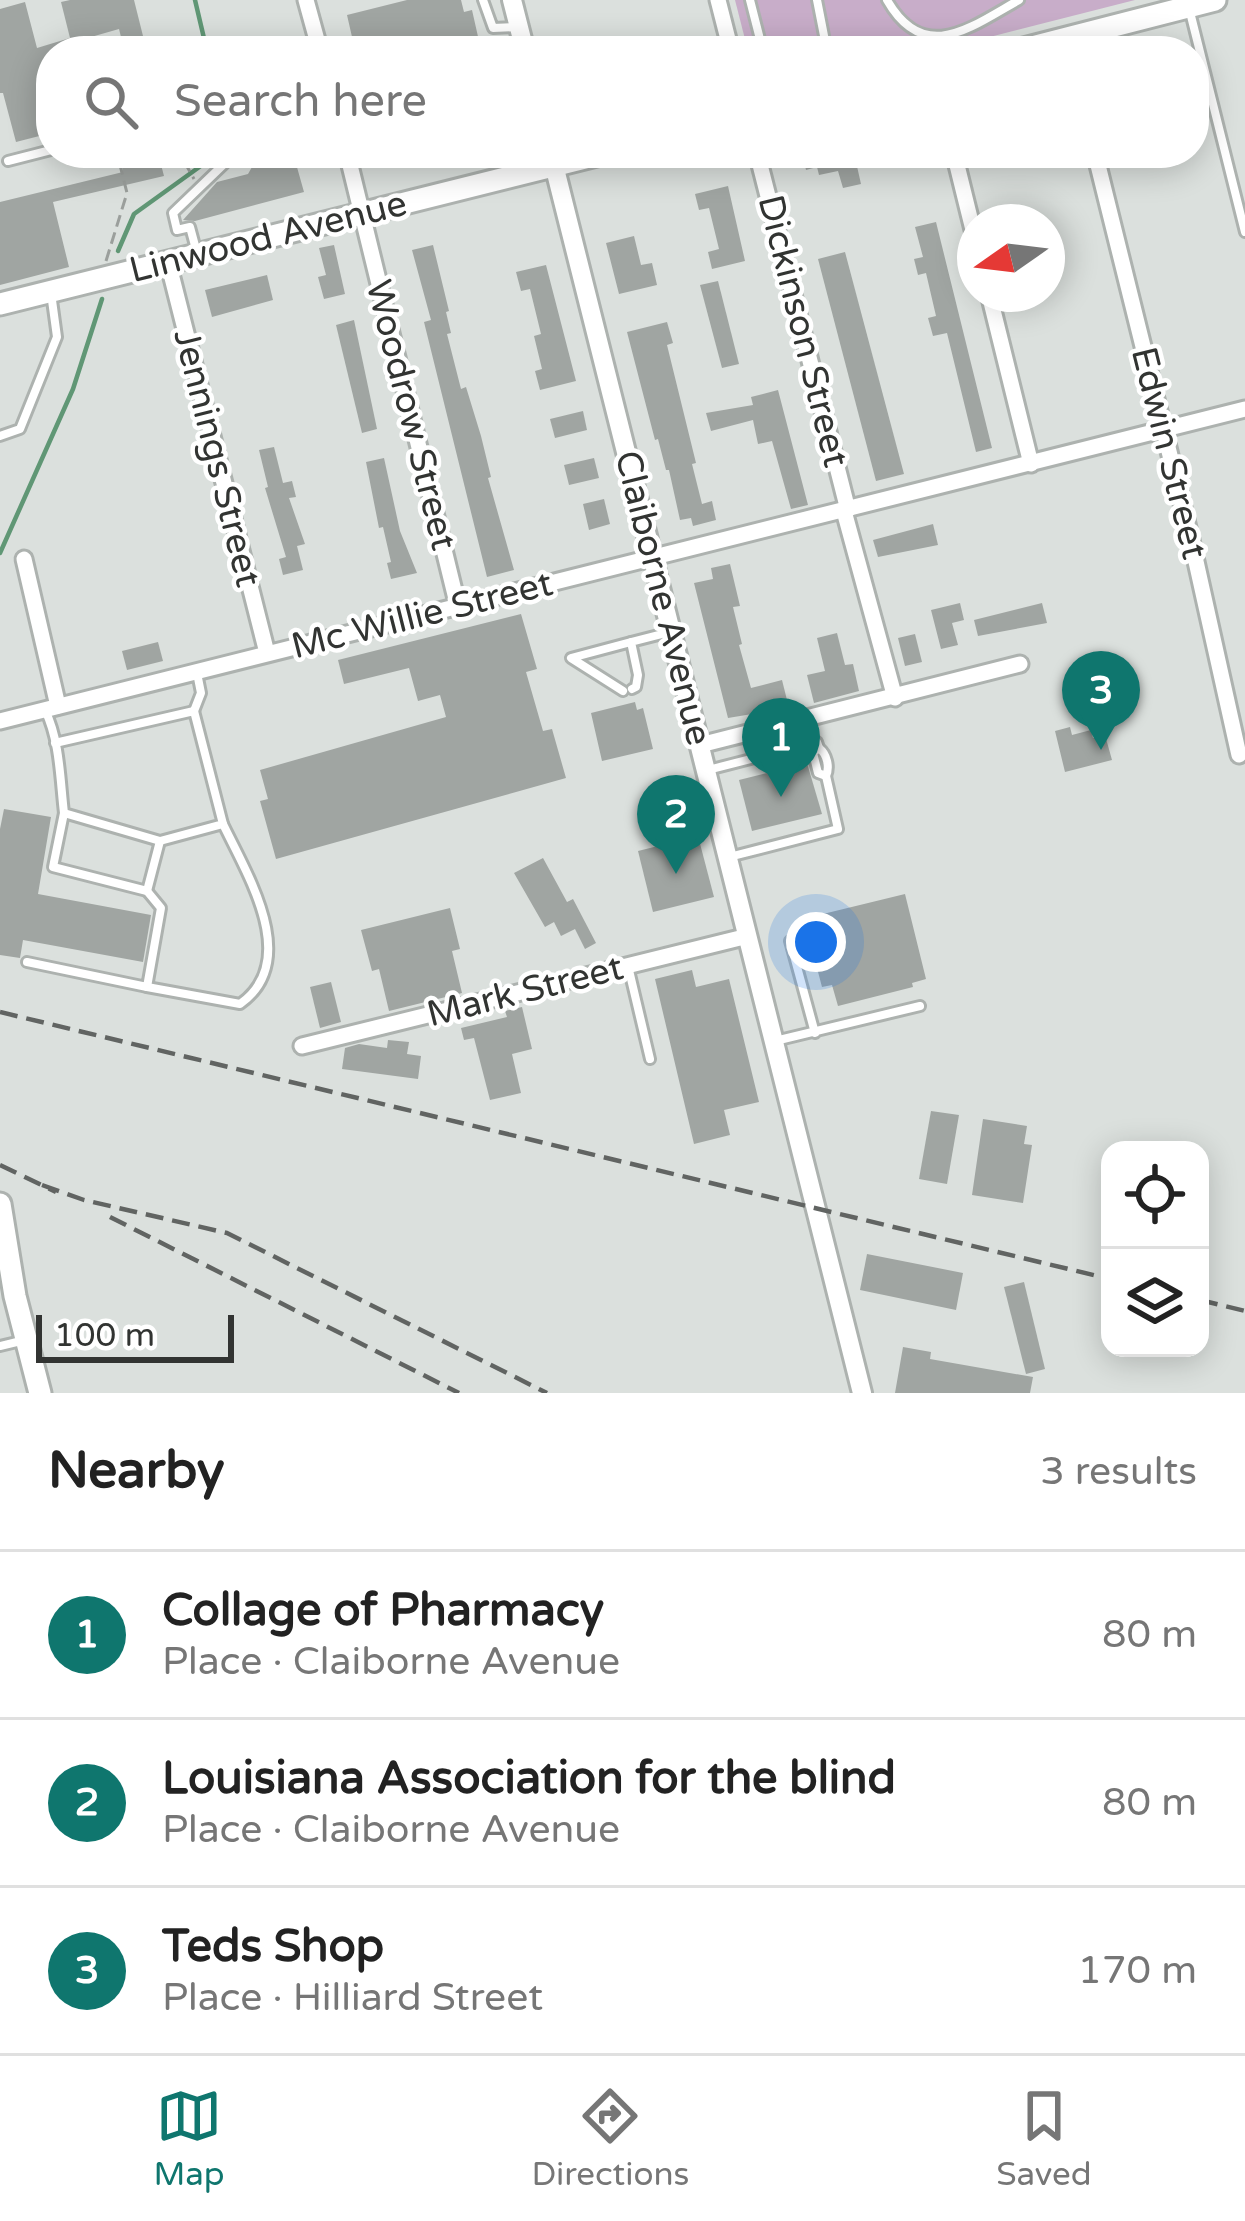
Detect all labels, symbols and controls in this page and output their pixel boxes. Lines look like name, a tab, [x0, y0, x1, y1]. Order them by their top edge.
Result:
search box	[36, 36, 1209, 168]
icon: search	[78, 69, 144, 135]
text: Search here	[174, 75, 427, 129]
street label: Linwood Avenue	[125, 182, 411, 292]
street label: Dickinson Street	[748, 191, 858, 471]
north arrow	[957, 204, 1065, 312]
street label: Woodrow Street	[357, 275, 465, 555]
street label: Jennings Street	[164, 325, 270, 591]
street label: Edwin Street	[1122, 343, 1216, 563]
street label: Claiborne Avenue	[606, 446, 720, 750]
street label: Mc Willie Street	[287, 562, 557, 668]
pin: 3	[1062, 651, 1140, 750]
pin: 1	[742, 698, 820, 797]
pin: 2	[637, 775, 715, 874]
your location	[786, 912, 846, 972]
street label: Mark Street	[422, 946, 628, 1036]
map controls	[1101, 1141, 1209, 1357]
button: locate	[1101, 1141, 1209, 1249]
button: layers	[1101, 1249, 1209, 1357]
scale bar	[36, 1309, 234, 1362]
text: 100 m	[54, 1316, 155, 1355]
text: Nearby	[48, 1440, 225, 1502]
text: 3 results	[1040, 1448, 1197, 1495]
text: Collage of Pharmacy	[162, 1584, 604, 1638]
text: 1	[75, 1611, 99, 1658]
text: 80 m	[1102, 1611, 1197, 1658]
text: Place · Claiborne Avenue	[162, 1638, 620, 1685]
text: Louisiana Association for the blind	[162, 1752, 896, 1806]
text: 2	[75, 1779, 99, 1826]
text: 80 m	[1102, 1779, 1197, 1826]
text: Place · Claiborne Avenue	[162, 1806, 620, 1853]
text: Teds Shop	[162, 1920, 384, 1974]
text: 3	[75, 1947, 99, 1994]
text: 170 m	[1078, 1947, 1197, 1994]
text: Place · Hilliard Street	[162, 1974, 543, 2021]
tab: Map	[153, 2083, 225, 2194]
tab: Directions	[531, 2083, 689, 2194]
tab: Saved	[996, 2083, 1092, 2194]

